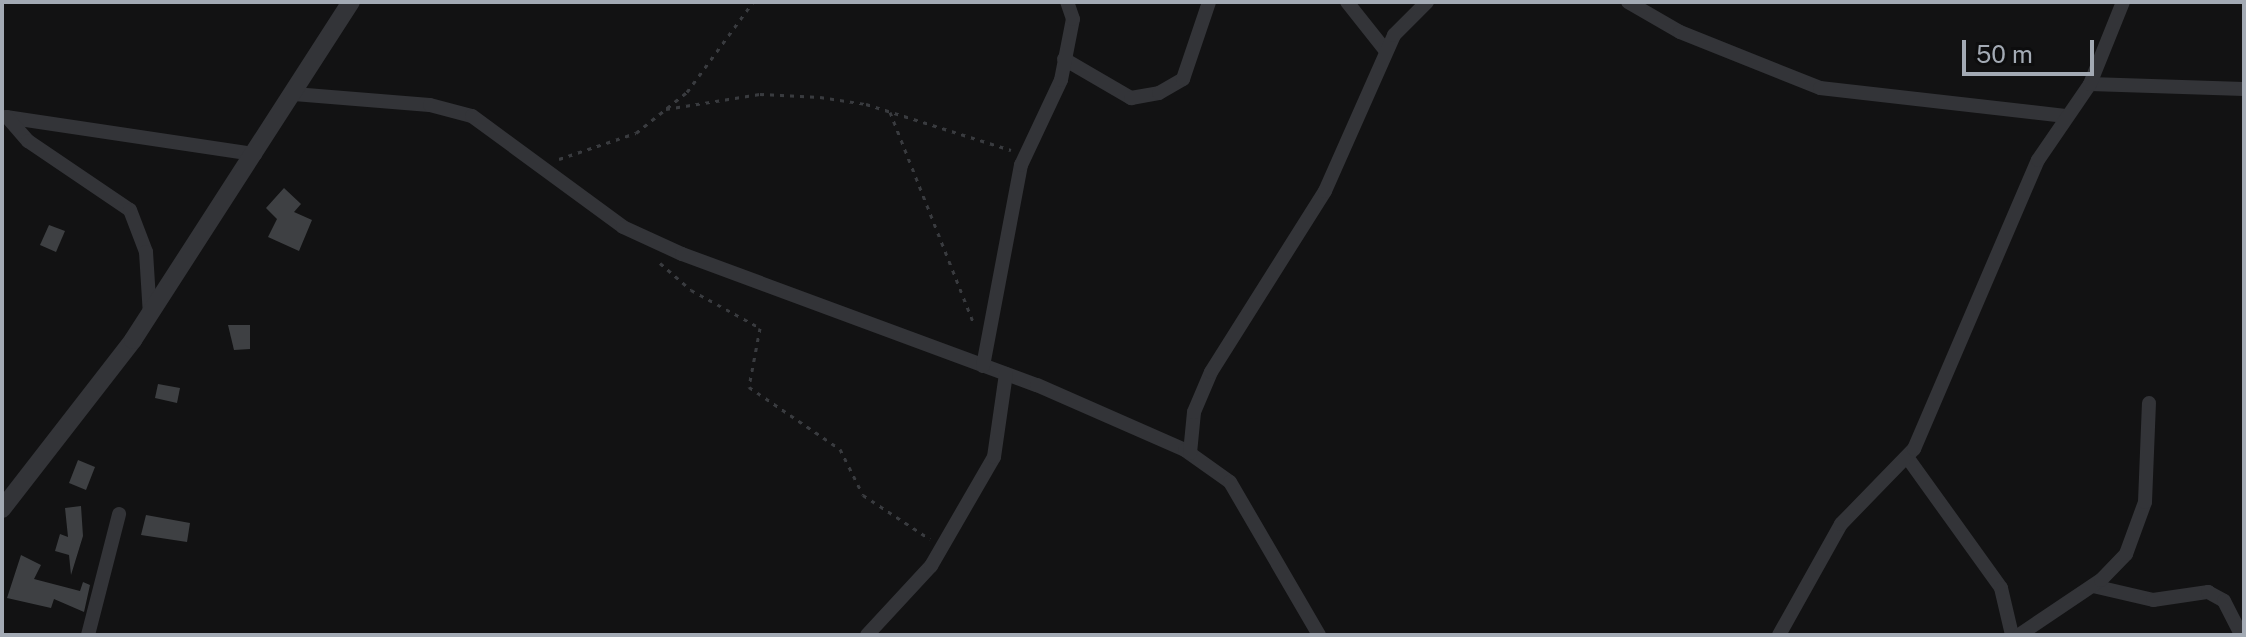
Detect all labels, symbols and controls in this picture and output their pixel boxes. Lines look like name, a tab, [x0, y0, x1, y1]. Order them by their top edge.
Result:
scale bar	[1966, 24, 2098, 74]
text: 50 m	[1976, 40, 2033, 68]

